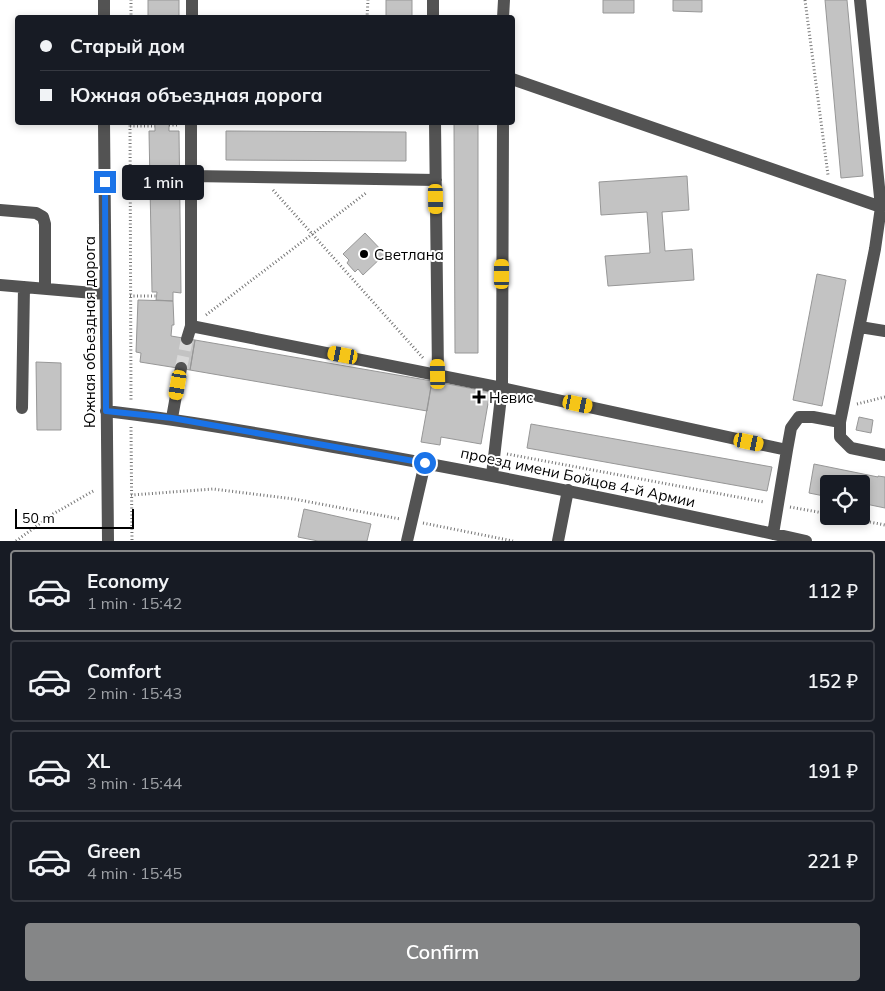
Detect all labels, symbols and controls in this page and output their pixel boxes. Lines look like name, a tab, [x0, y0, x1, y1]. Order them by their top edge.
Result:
text: Старый дом	[70, 34, 185, 58]
text: Южная объездная дорога	[70, 83, 323, 107]
callout: 1 min	[122, 164, 205, 200]
route end	[94, 171, 116, 193]
text: 1 min	[142, 172, 184, 192]
car	[428, 184, 443, 214]
street label: Южная объездная дорога	[80, 236, 99, 428]
place label: Светлана	[374, 245, 444, 264]
marker: Светлана	[358, 248, 370, 260]
car	[494, 259, 509, 289]
car	[326, 345, 359, 365]
car	[430, 359, 445, 389]
car	[168, 369, 187, 401]
place label: Невис	[489, 388, 534, 407]
marker: Невис	[473, 391, 485, 403]
car	[561, 394, 594, 414]
car	[732, 432, 765, 452]
street label: проезд имени Бойцов 4-й Армии	[459, 443, 697, 511]
route start	[414, 452, 436, 474]
map controls	[820, 475, 870, 525]
button: locate	[820, 475, 870, 525]
scale bar	[15, 506, 134, 529]
text: 50 m	[22, 509, 55, 527]
icon: car	[27, 569, 72, 614]
text: Economy	[87, 569, 169, 593]
text: 112 ₽	[807, 579, 858, 603]
text: 1 min · 15:42	[87, 593, 182, 613]
icon: car	[27, 659, 72, 704]
text: Comfort	[87, 659, 161, 683]
text: 152 ₽	[807, 669, 858, 693]
text: 2 min · 15:43	[87, 683, 182, 703]
icon: car	[27, 749, 72, 794]
text: XL	[87, 749, 110, 773]
text: 191 ₽	[807, 759, 858, 783]
text: 3 min · 15:44	[87, 773, 182, 793]
icon: car	[27, 839, 72, 884]
text: Green	[87, 839, 141, 863]
text: 221 ₽	[807, 849, 858, 873]
text: 4 min · 15:45	[87, 863, 182, 883]
button: Confirm	[25, 923, 860, 981]

